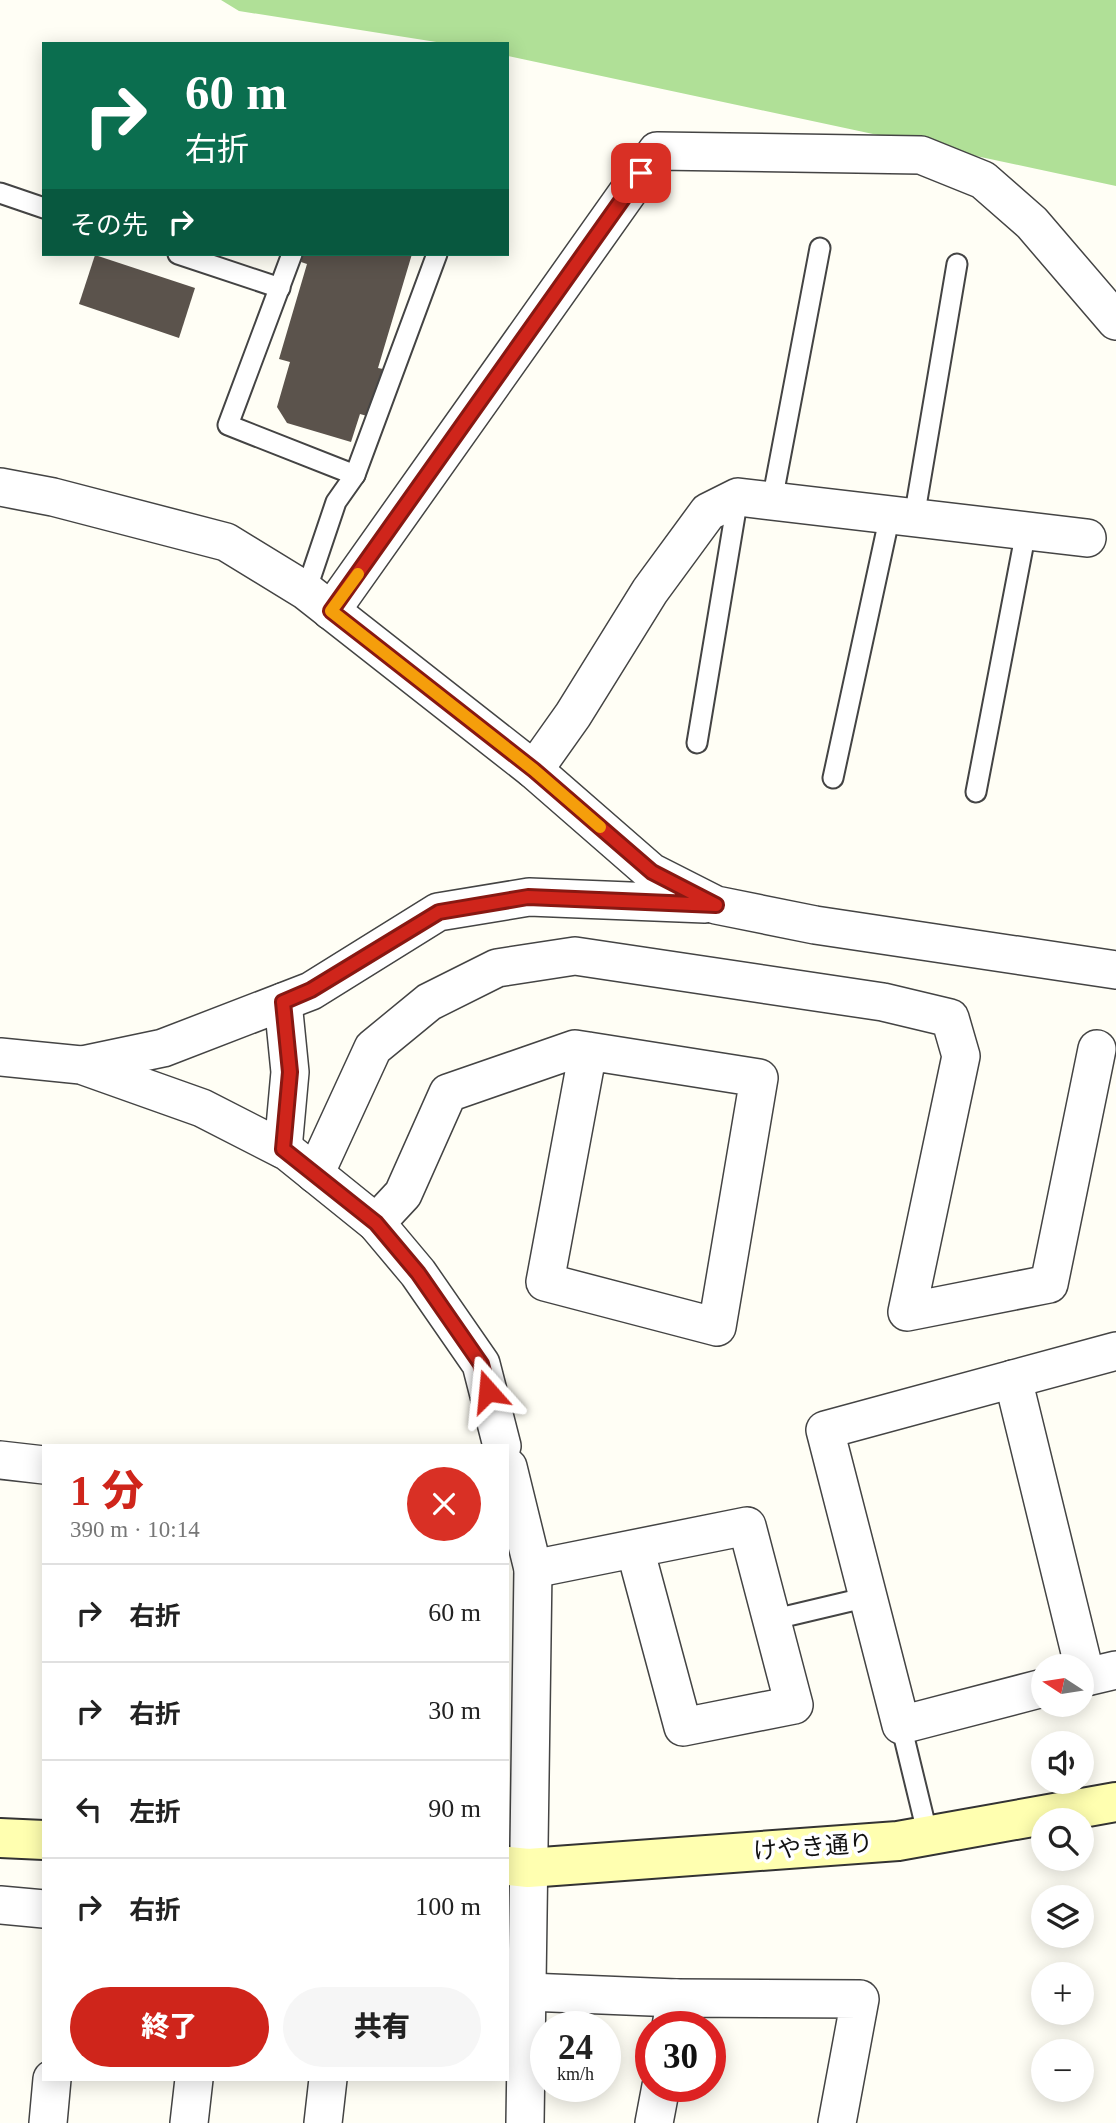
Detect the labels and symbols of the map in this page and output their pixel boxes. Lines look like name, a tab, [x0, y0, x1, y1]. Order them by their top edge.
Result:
pin	[611, 143, 671, 203]
position arrow	[451, 1354, 525, 1428]
north arrow	[1031, 1654, 1094, 1717]
street label: けやき通り	[752, 1830, 874, 1864]
speed limit sign: 30	[635, 2011, 726, 2102]

